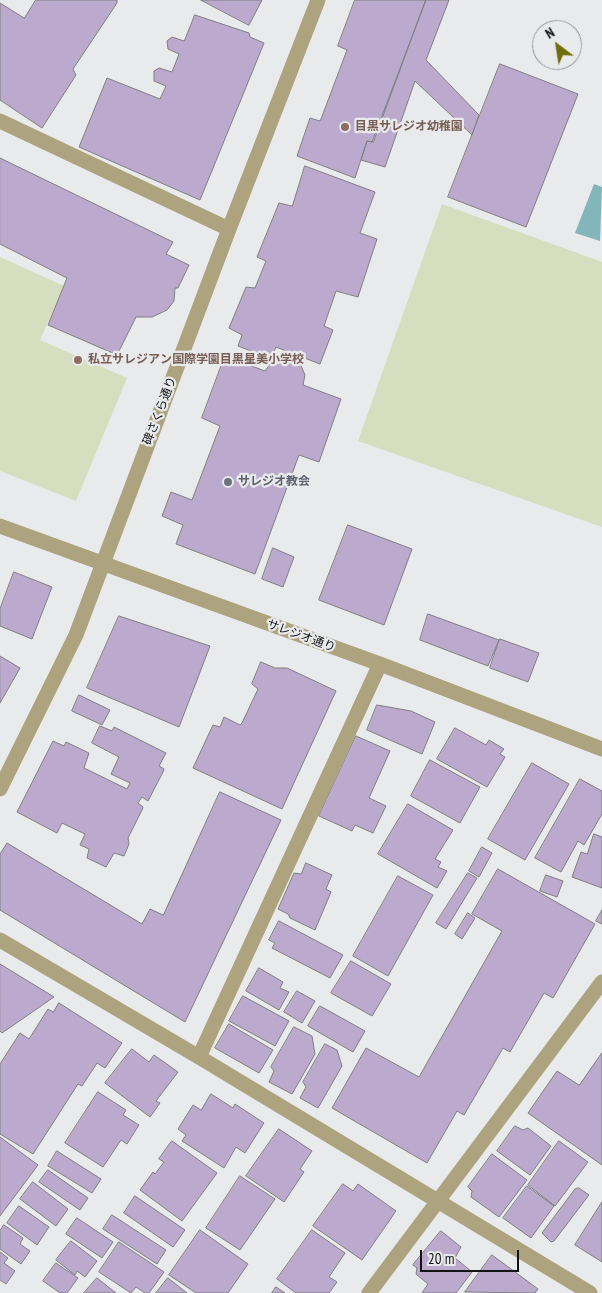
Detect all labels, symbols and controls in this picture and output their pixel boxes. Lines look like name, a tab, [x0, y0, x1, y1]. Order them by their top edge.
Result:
north arrow	[532, 20, 582, 70]
text: N	[542, 23, 558, 43]
place label: 目黒サレジオ幼稚園	[355, 120, 463, 134]
marker: 目黒サレジオ幼稚園	[339, 121, 351, 133]
place label: 私立サレジアン国際学園目黒星美小学校	[88, 353, 304, 367]
marker: 私立サレジアン国際学園目黒星美小学校	[72, 354, 84, 366]
street label: 碑さくら通り	[140, 375, 180, 447]
place label: サレジオ教会	[238, 475, 310, 489]
marker: サレジオ教会	[222, 476, 234, 488]
street label: サレジオ通り	[265, 617, 337, 655]
scale bar	[422, 1240, 521, 1272]
text: 20 m	[428, 1249, 454, 1268]

